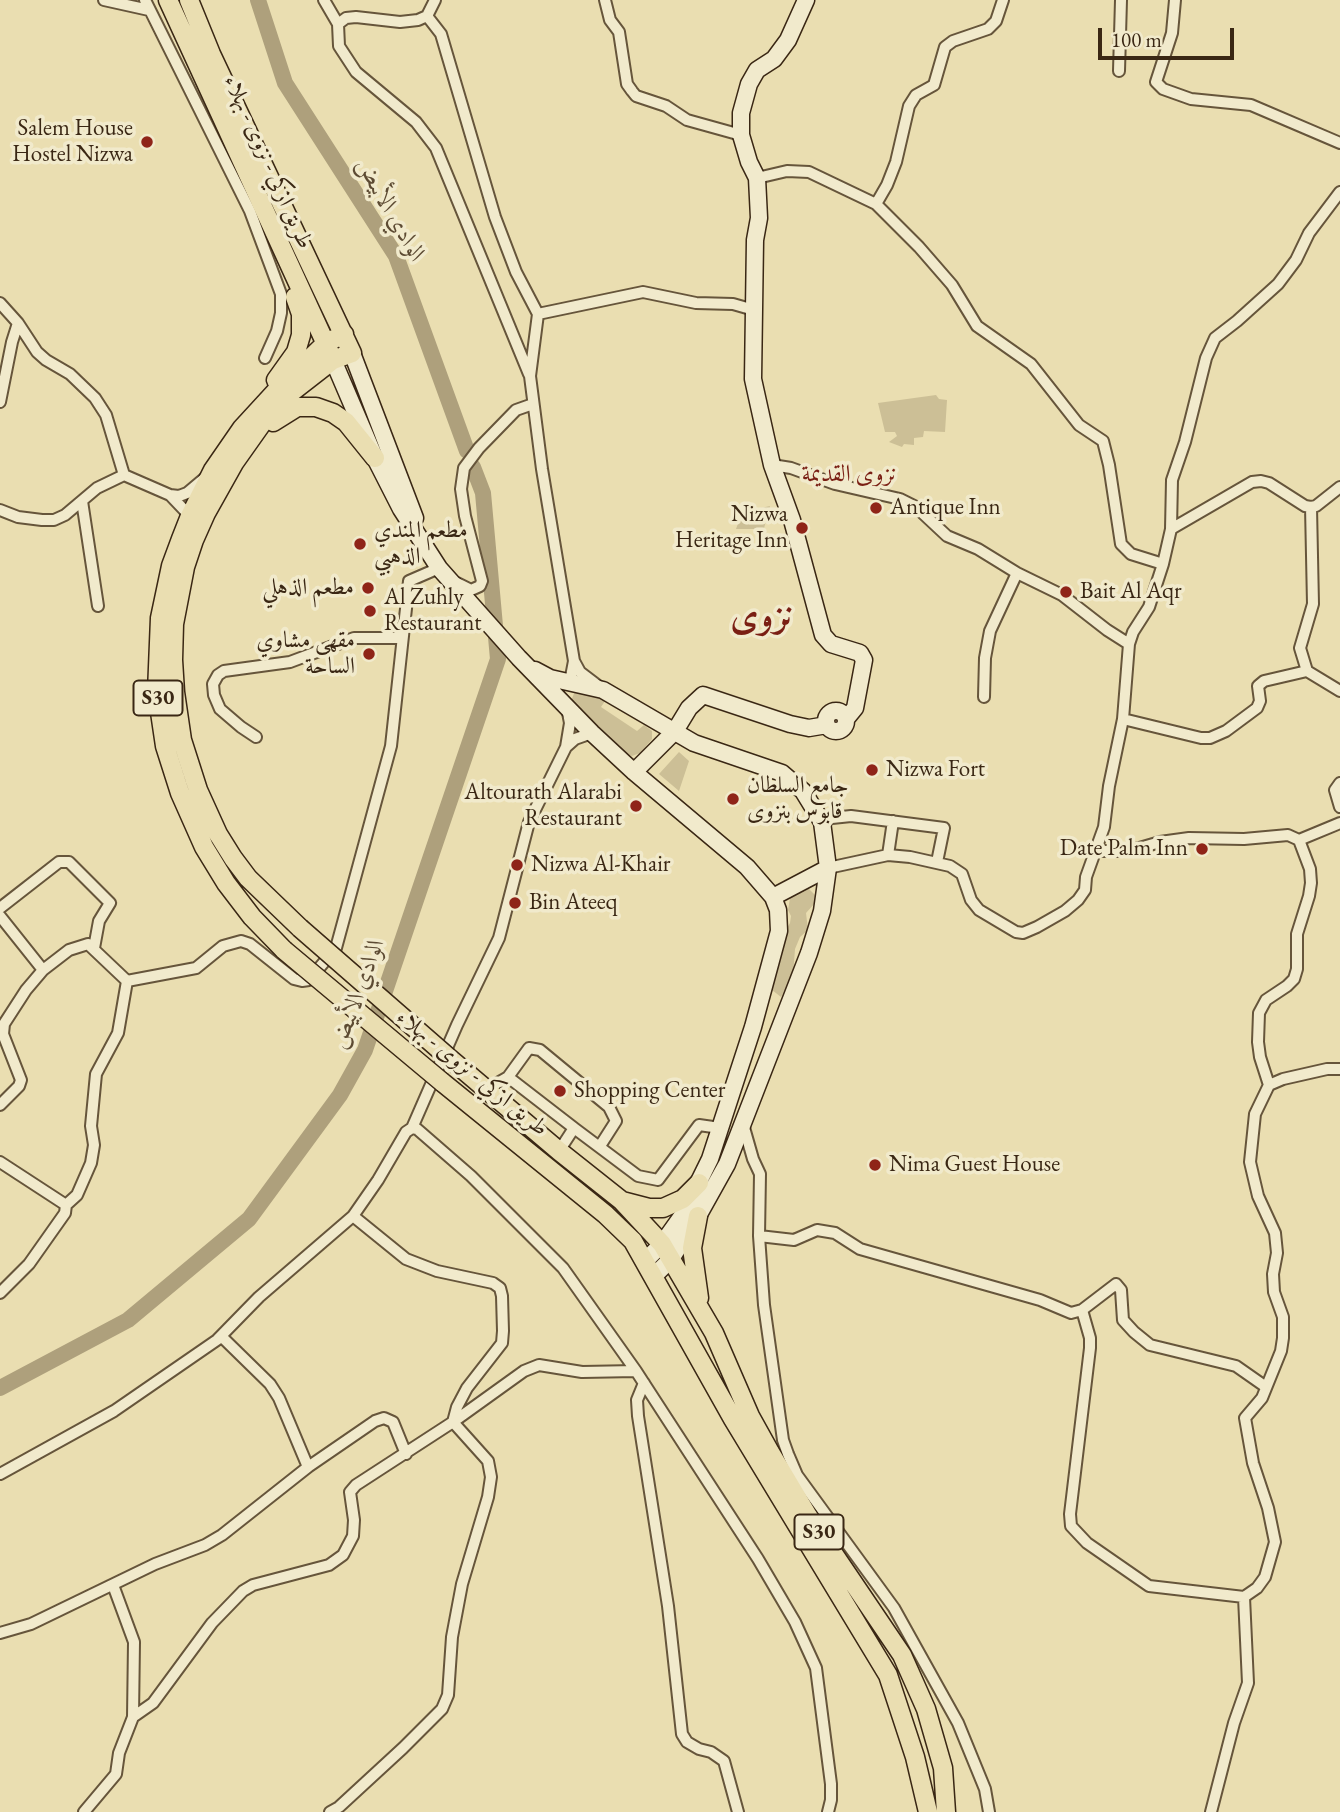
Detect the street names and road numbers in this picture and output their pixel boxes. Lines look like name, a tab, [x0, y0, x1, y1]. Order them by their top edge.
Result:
street label: طريق ازكي - نزوى - بهلاء	[217, 71, 319, 253]
road number: S30	[134, 680, 182, 716]
street label: طريق ازكي - نزوى - بهلاء	[391, 1003, 553, 1143]
road number: S30	[794, 1514, 844, 1550]

